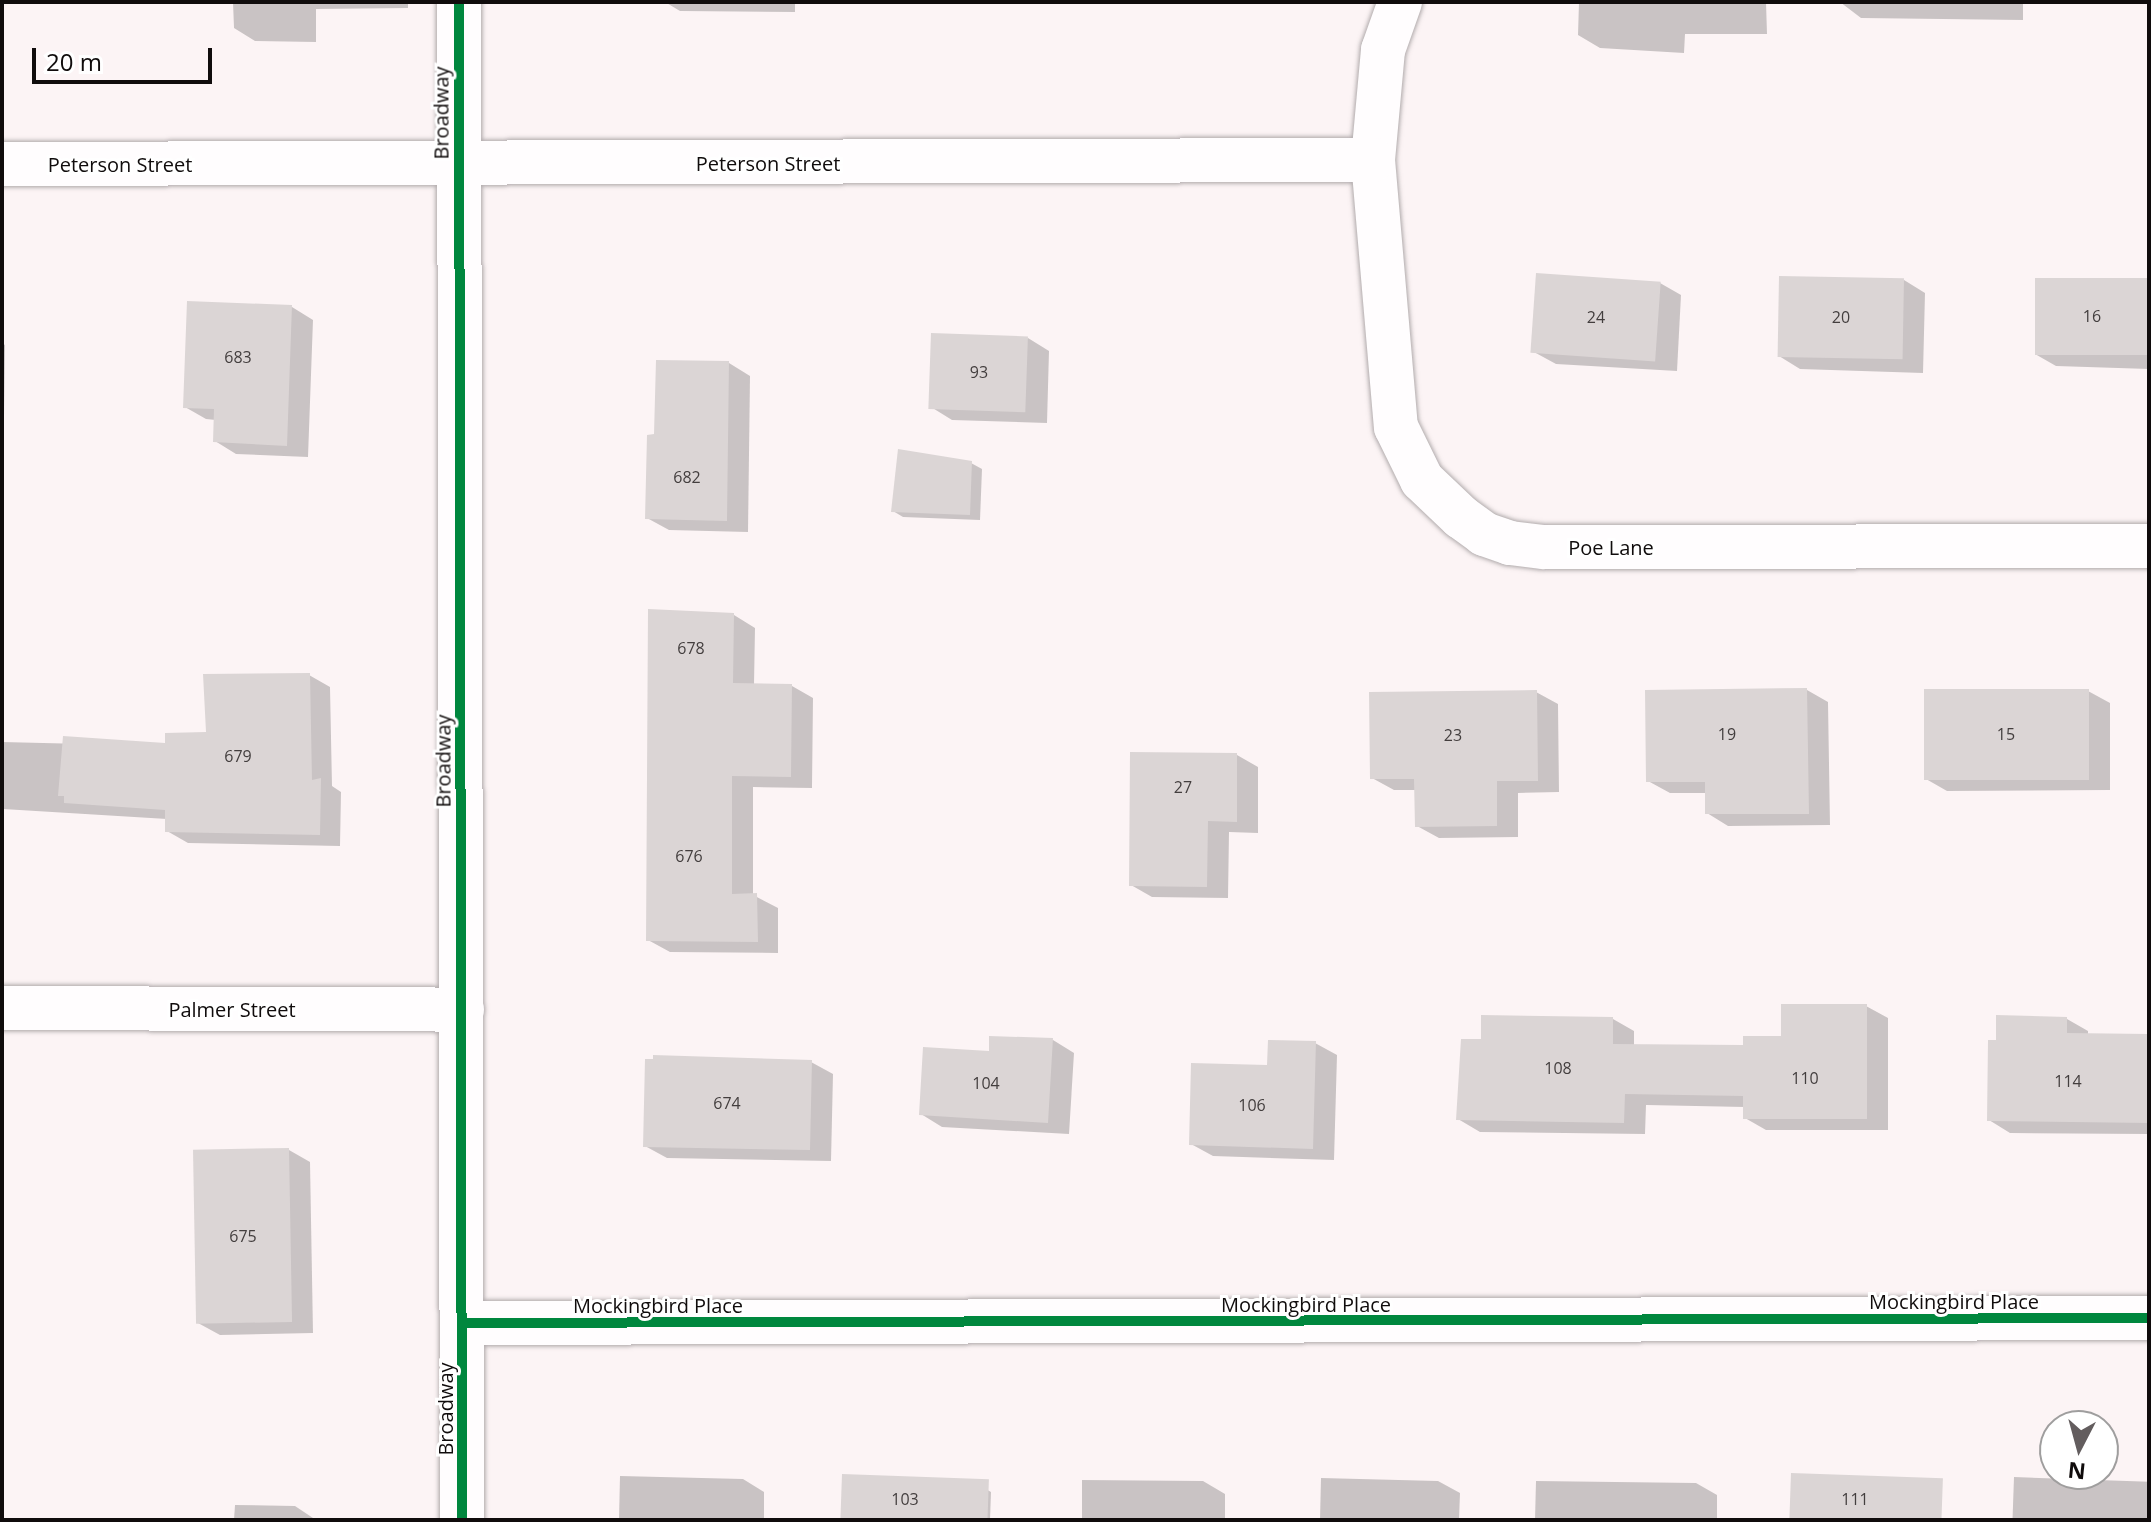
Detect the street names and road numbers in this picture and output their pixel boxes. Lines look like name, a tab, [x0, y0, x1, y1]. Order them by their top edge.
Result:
street label: Broadway	[429, 66, 453, 160]
street label: Peterson Street	[696, 151, 840, 175]
street label: Peterson Street	[48, 152, 192, 176]
street label: Poe Lane	[1568, 535, 1654, 559]
street label: Broadway	[431, 714, 455, 808]
street label: Palmer Street	[168, 997, 296, 1021]
street label: Mockingbird Place	[1869, 1289, 2039, 1313]
street label: Mockingbird Place	[1221, 1292, 1391, 1316]
street label: Mockingbird Place	[573, 1293, 743, 1317]
street label: Broadway	[433, 1362, 457, 1456]

